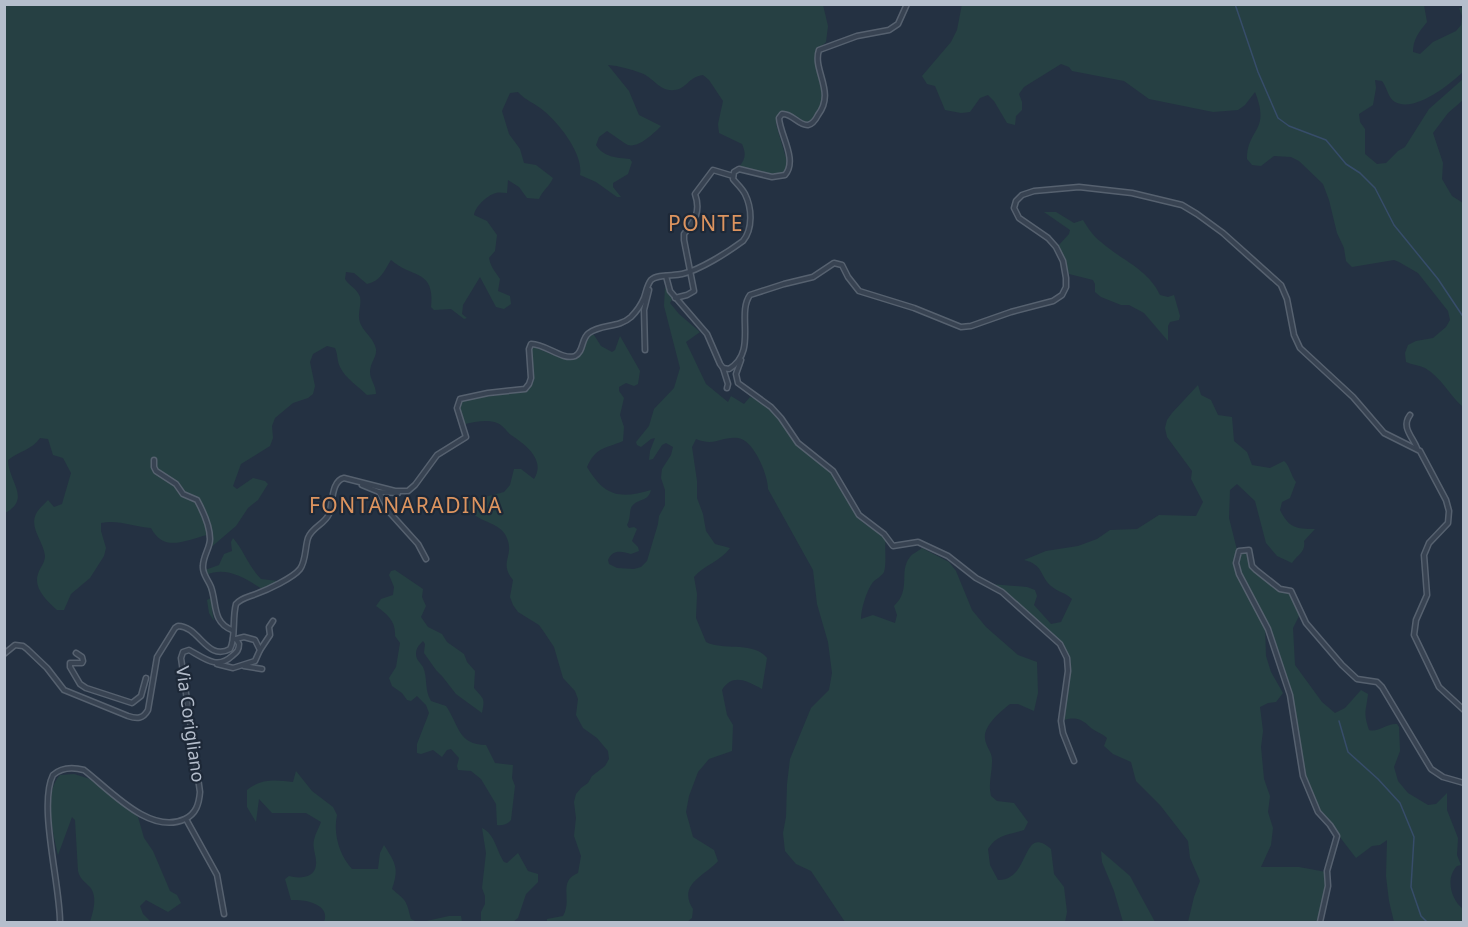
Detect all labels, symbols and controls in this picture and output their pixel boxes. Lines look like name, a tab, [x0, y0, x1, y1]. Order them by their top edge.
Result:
district label: PONTE	[668, 209, 744, 237]
district label: FONTANARADINA	[309, 491, 503, 519]
street label: Via Corigliano	[171, 664, 211, 784]

